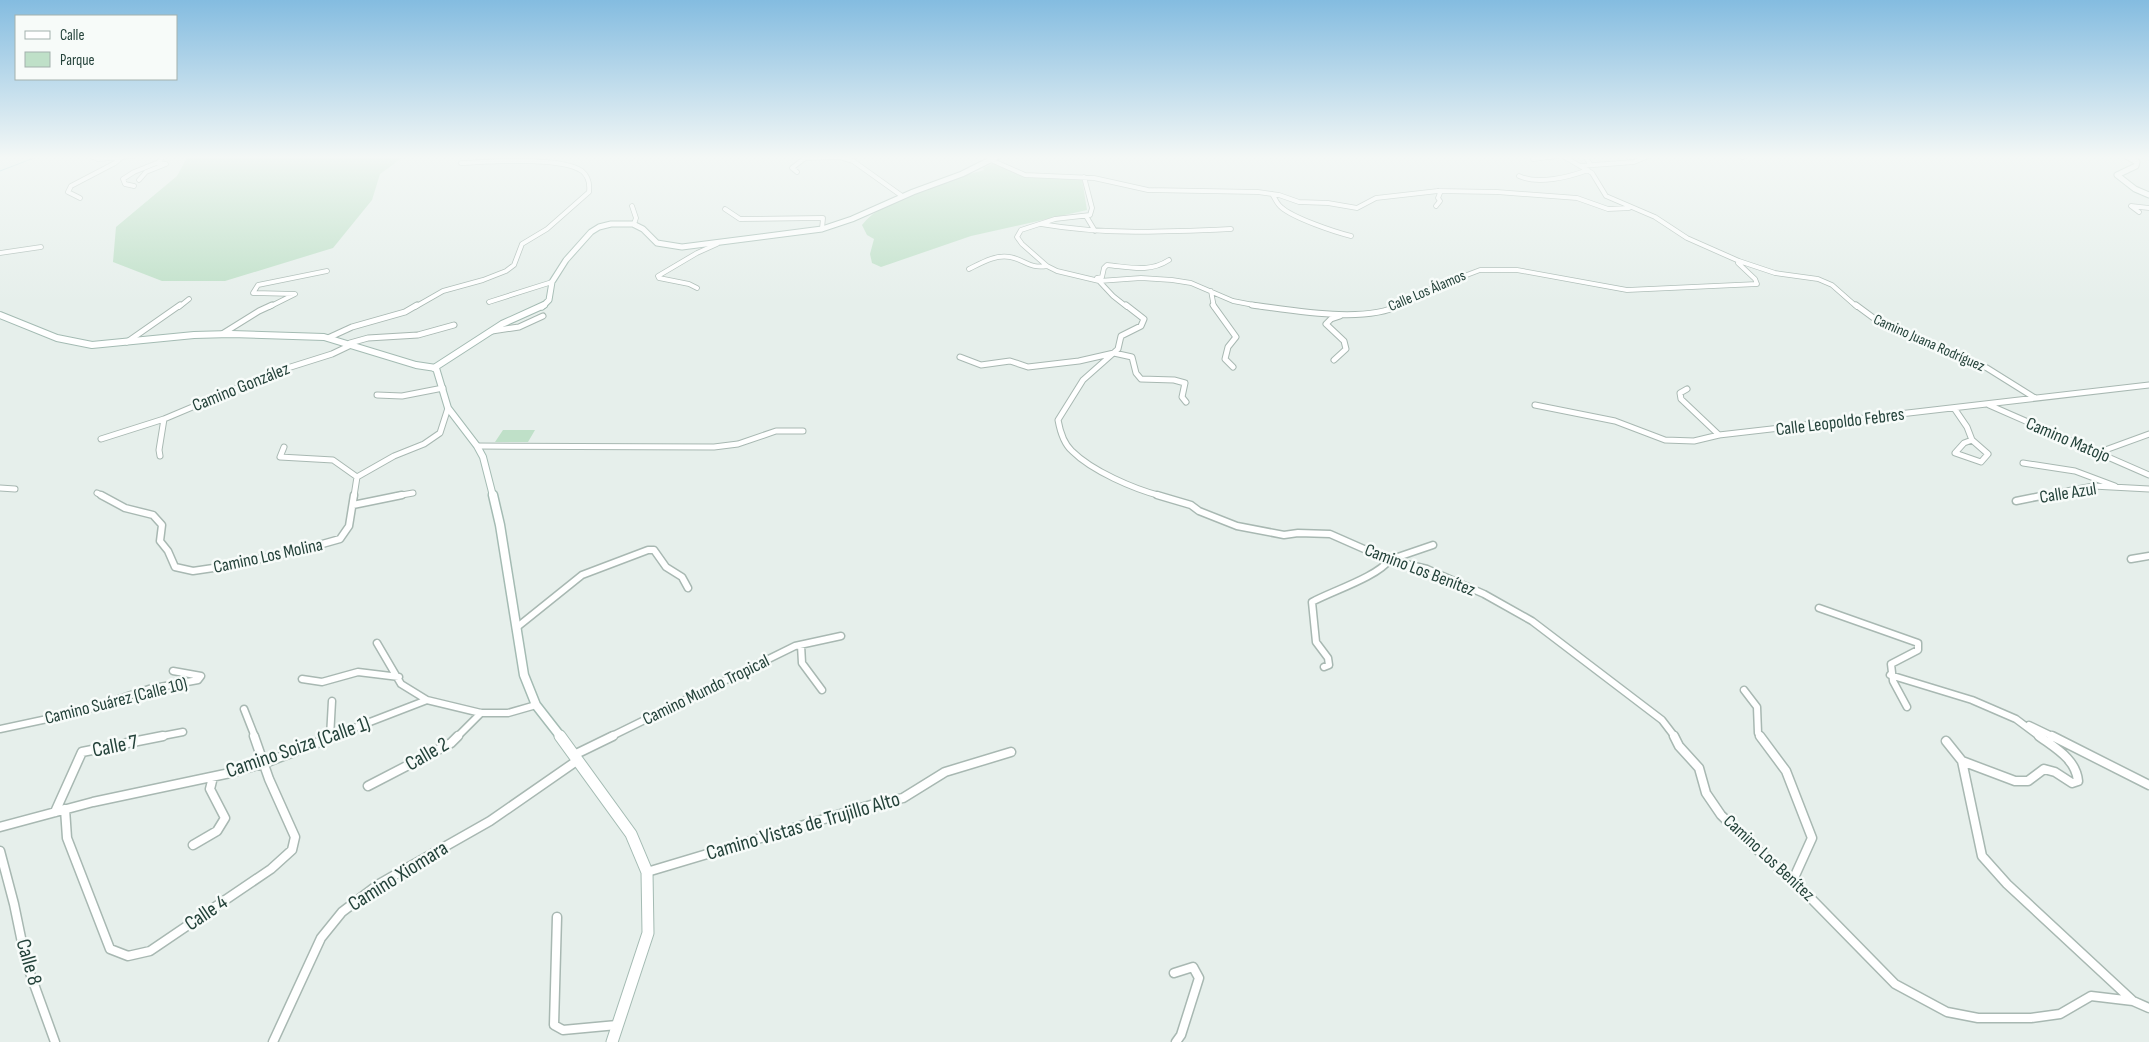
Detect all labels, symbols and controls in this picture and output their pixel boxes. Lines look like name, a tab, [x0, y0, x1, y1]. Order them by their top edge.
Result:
legend	[15, 15, 178, 80]
text: Calle	[60, 26, 84, 45]
text: Parque	[60, 51, 95, 70]
street label: Calle Los Álamos	[1385, 266, 1469, 316]
street label: Camino Juana Rodríguez	[1870, 310, 1988, 376]
street label: Camino González	[189, 358, 293, 416]
street label: Calle Leopoldo Febres	[1775, 404, 1905, 440]
street label: Camino Matojo	[2023, 413, 2113, 467]
street label: Calle Azul	[2038, 478, 2098, 508]
street label: Camino Los Molina	[211, 534, 325, 578]
street label: Camino Los Benítez	[1362, 539, 1479, 601]
street label: Camino Mundo Tropical	[639, 650, 773, 730]
street label: Camino Suárez (Calle 10)	[43, 673, 189, 729]
street label: Camino Soiza (Calle 1)	[223, 711, 373, 783]
street label: Calle 7	[90, 729, 141, 763]
street label: Calle 2	[401, 732, 453, 776]
street label: Camino Vistas de Trujillo Alto	[703, 786, 903, 866]
street label: Camino Los Benítez	[1719, 810, 1819, 906]
street label: Camino Xiomara	[343, 835, 453, 917]
street label: Calle 4	[180, 890, 232, 936]
street label: Calle 8	[11, 936, 47, 988]

